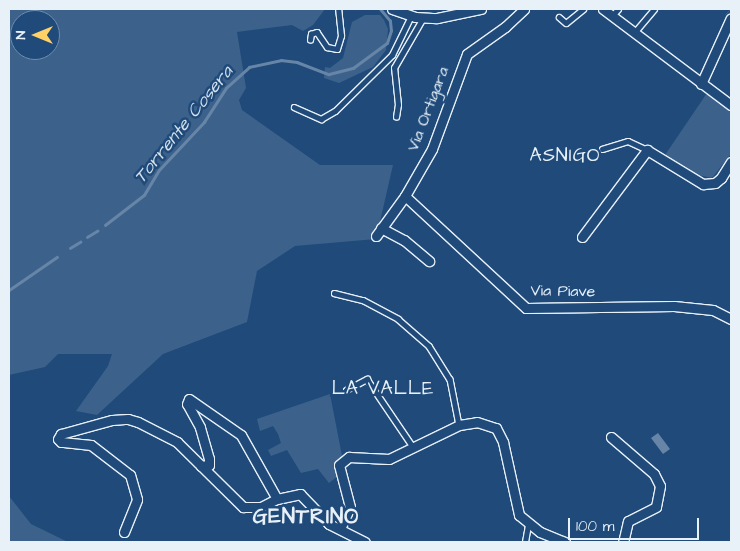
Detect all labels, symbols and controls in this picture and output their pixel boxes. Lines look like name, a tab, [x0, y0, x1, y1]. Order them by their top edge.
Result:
north arrow	[10, 10, 60, 60]
text: N	[11, 31, 31, 39]
water label: Torrente Cosera	[130, 62, 238, 188]
street label: Via Ortigara	[403, 64, 453, 154]
district label: ASNIGO	[529, 145, 601, 167]
street label: Via Piave	[530, 281, 596, 301]
district label: LA VALLE	[331, 378, 435, 400]
district label: GENTRINO	[252, 504, 360, 530]
scale bar	[570, 508, 701, 540]
text: 100 m	[576, 516, 615, 537]

